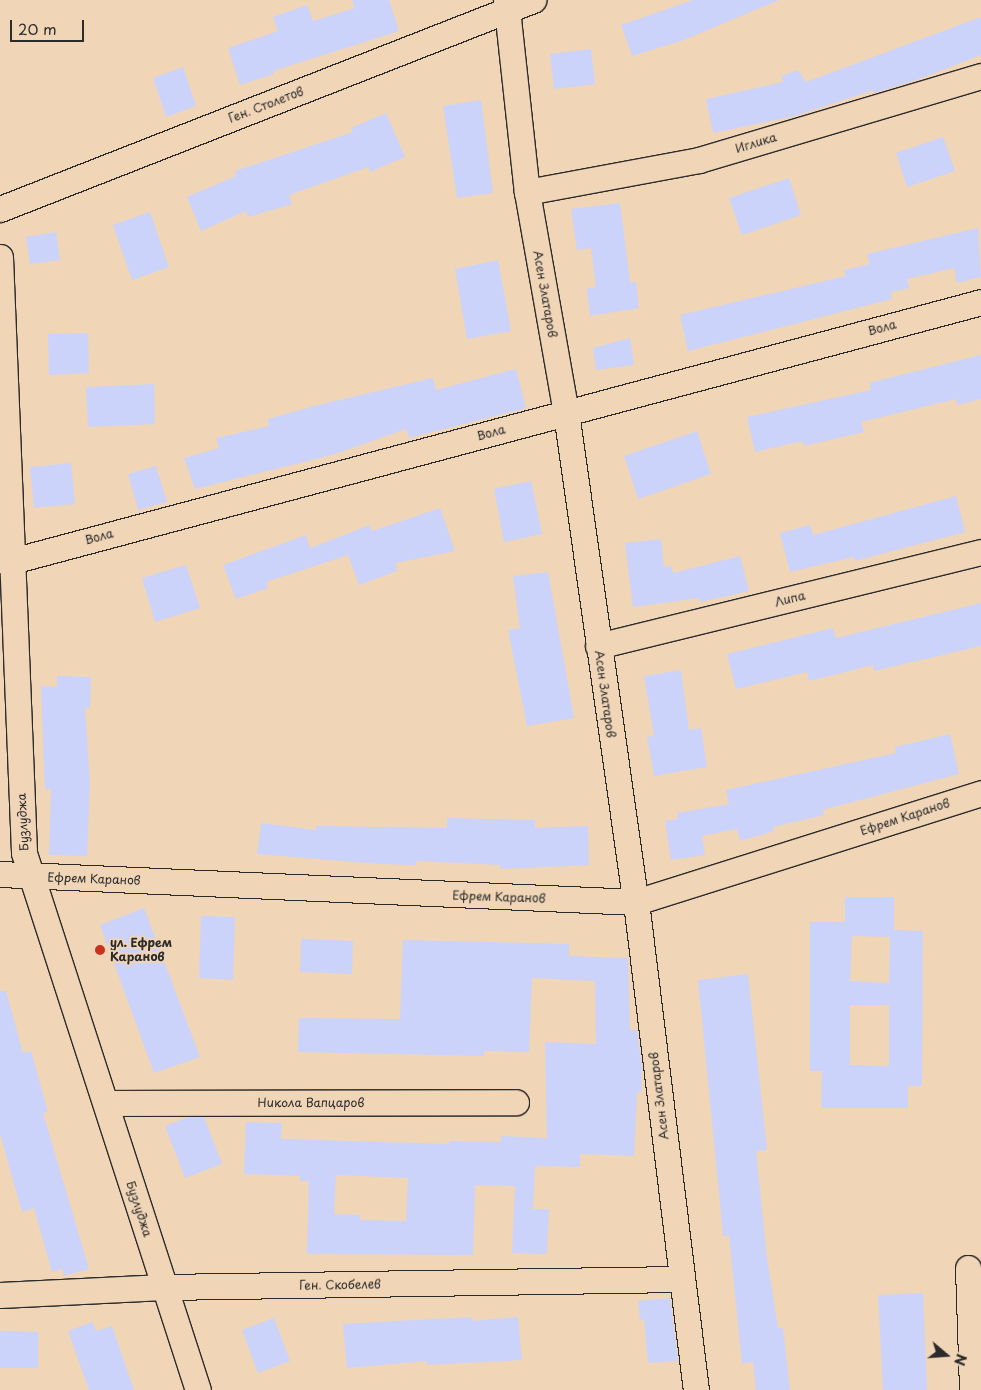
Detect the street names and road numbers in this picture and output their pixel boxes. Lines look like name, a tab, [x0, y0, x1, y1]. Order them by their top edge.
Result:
street label: Ген. Столетов	[226, 84, 306, 126]
street label: Иглика	[734, 130, 778, 156]
street label: Асен Златаров	[530, 249, 560, 339]
street label: Вола	[866, 317, 898, 339]
street label: Вола	[475, 422, 507, 444]
street label: Вола	[83, 526, 115, 548]
street label: Липа	[773, 588, 807, 610]
street label: Асен Златаров	[592, 649, 618, 739]
street label: Бузлуджа	[14, 793, 32, 851]
street label: Ефрем Каранов	[858, 795, 952, 839]
street label: Ефрем Каранов	[46, 870, 142, 888]
street label: Ефрем Каранов	[451, 888, 547, 906]
street label: Асен Златаров	[646, 1051, 672, 1141]
street label: Никола Вапцаров	[258, 1096, 364, 1110]
street label: Бузлуджа	[123, 1179, 155, 1239]
street label: Ген. Скобелев	[299, 1277, 381, 1293]

